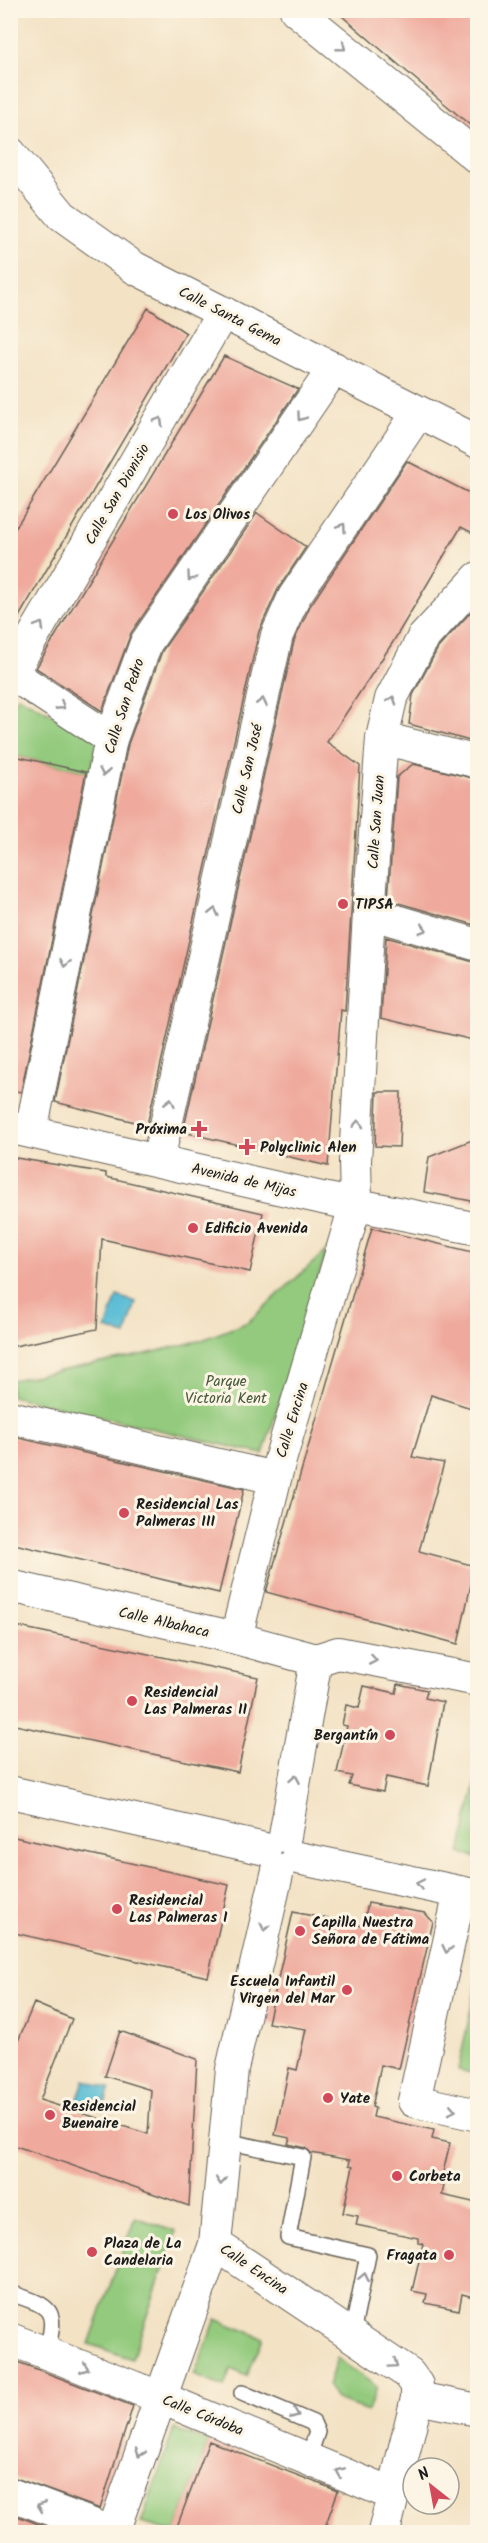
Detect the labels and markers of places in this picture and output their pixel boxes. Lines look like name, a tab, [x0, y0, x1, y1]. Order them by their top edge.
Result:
place label: Los Olivos	[185, 503, 250, 527]
marker: Los Olivos	[166, 507, 180, 521]
place label: TIPSA	[355, 893, 394, 917]
marker: TIPSA	[336, 897, 350, 911]
place label: Próxima	[136, 1118, 187, 1142]
marker: Próxima	[192, 1122, 206, 1136]
place label: Polyclinic Alen	[260, 1136, 356, 1160]
marker: Polyclinic Alen	[238, 1138, 256, 1156]
place label: Edificio Avenida	[205, 1217, 308, 1241]
marker: Edificio Avenida	[186, 1221, 200, 1235]
place label: Residencial Las Palmeras III	[136, 1493, 238, 1534]
marker: Residencial Las Palmeras III	[117, 1506, 131, 1520]
place label: Residencial Las Palmeras II	[144, 1681, 248, 1722]
marker: Residencial Las Palmeras II	[125, 1694, 139, 1708]
place label: Bergantín	[314, 1724, 378, 1748]
marker: Bergantín	[383, 1728, 397, 1742]
place label: Residencial Las Palmeras I	[129, 1889, 228, 1930]
marker: Residencial Las Palmeras I	[110, 1902, 124, 1916]
place label: Capilla Nuestra Señora de Fátima	[312, 1911, 430, 1952]
marker: Capilla Nuestra Señora de Fátima	[293, 1924, 307, 1938]
place label: Escuela Infantil Virgen del Mar	[230, 1970, 336, 2011]
marker: Escuela Infantil Virgen del Mar	[340, 1983, 354, 1997]
place label: Yate	[340, 2087, 371, 2111]
marker: Yate	[321, 2091, 335, 2105]
place label: Residencial Buenaire	[62, 2095, 136, 2136]
marker: Residencial Buenaire	[43, 2108, 57, 2122]
place label: Corbeta	[409, 2165, 461, 2189]
marker: Corbeta	[390, 2169, 404, 2183]
place label: Plaza de La Candelaria	[104, 2232, 182, 2273]
place label: Fragata	[387, 2244, 437, 2268]
marker: Plaza de La Candelaria	[85, 2245, 99, 2259]
marker: Fragata	[442, 2248, 456, 2262]

